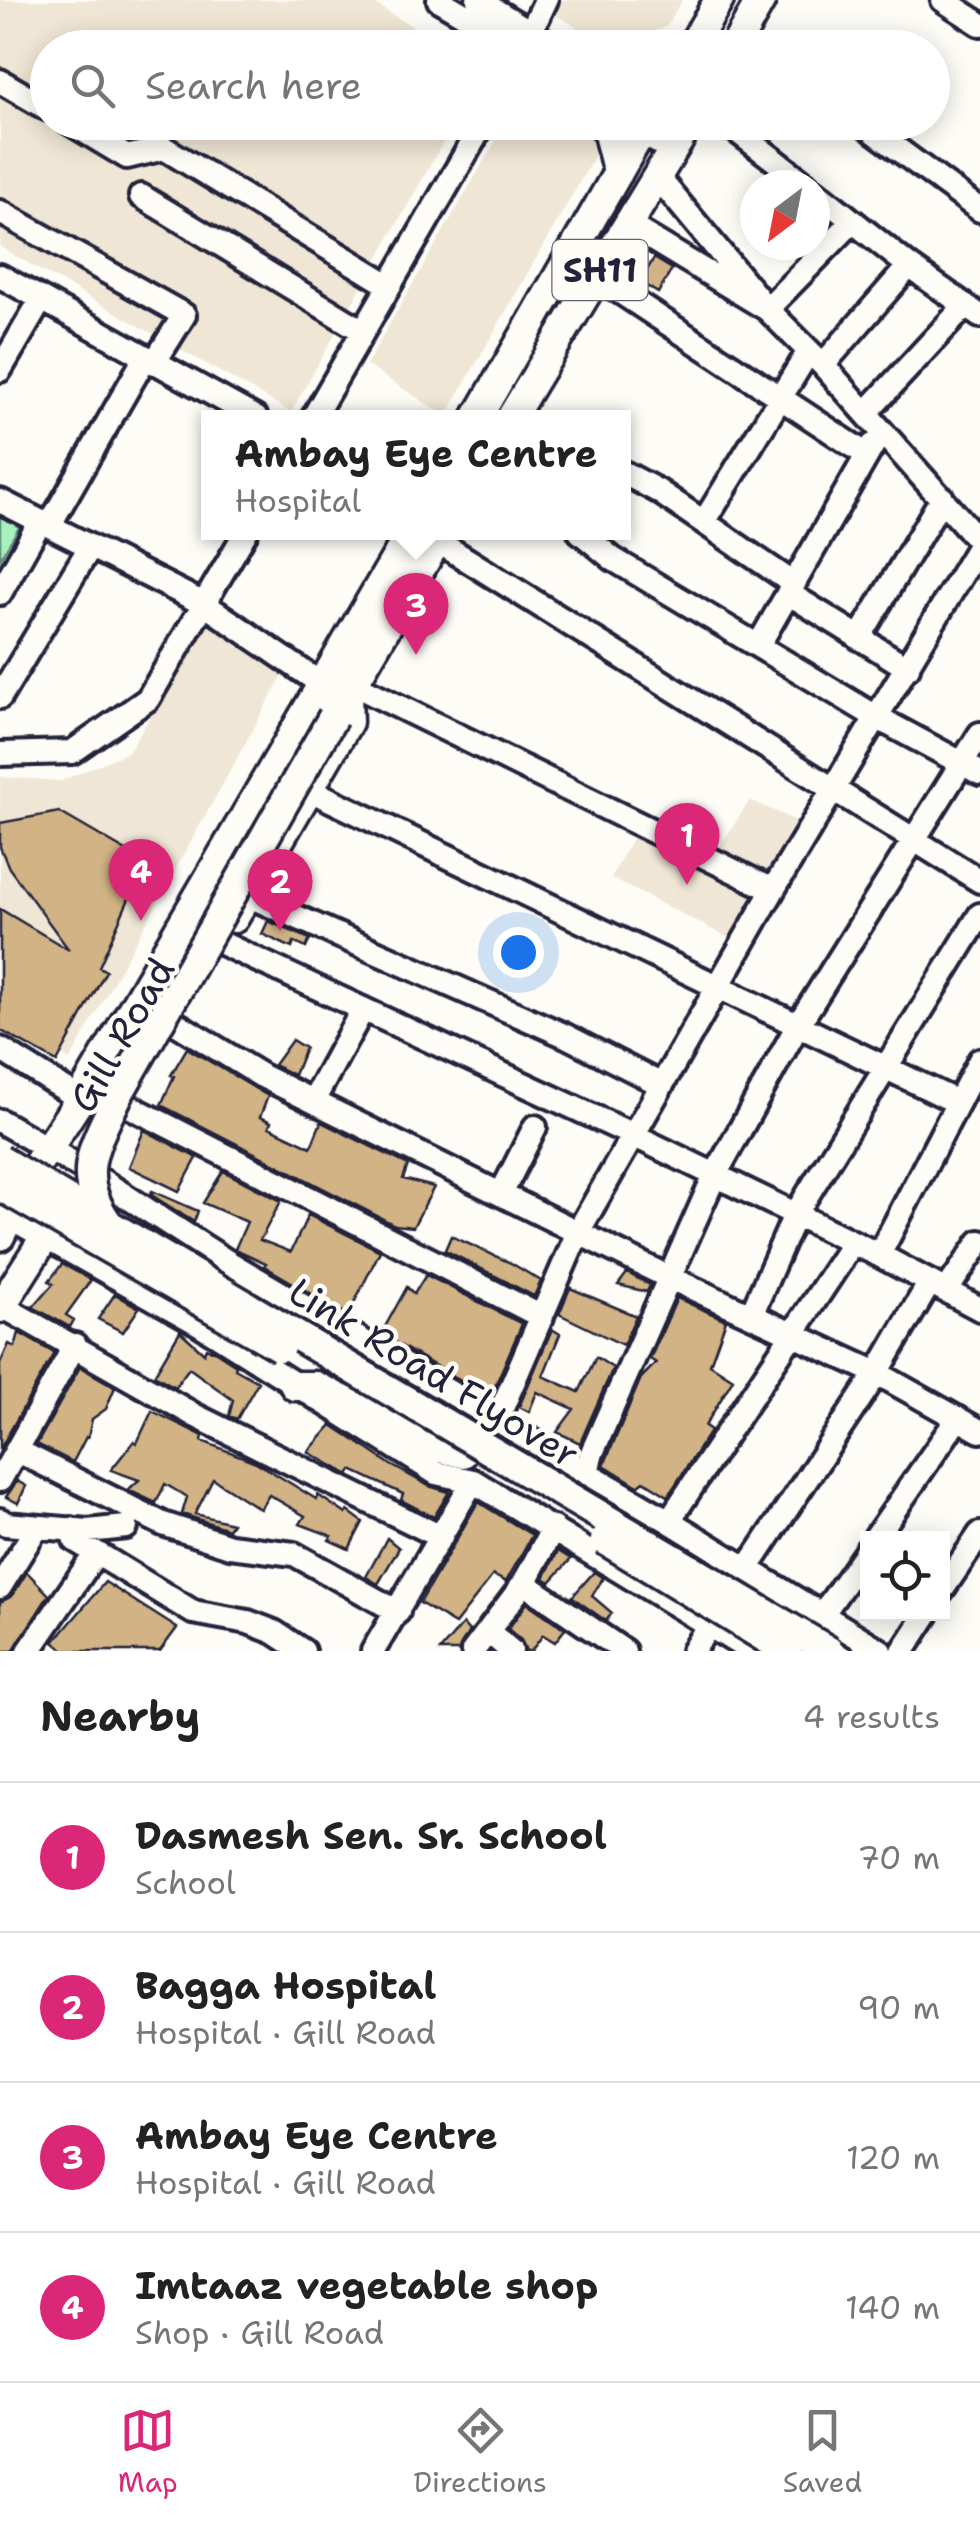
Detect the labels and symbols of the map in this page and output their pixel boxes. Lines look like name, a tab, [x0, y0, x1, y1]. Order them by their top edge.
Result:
north arrow	[740, 170, 830, 260]
road number: SH11	[552, 240, 648, 300]
pin: 3	[384, 572, 448, 655]
pin: 1	[654, 802, 720, 885]
pin: 4	[108, 838, 174, 921]
pin: 2	[248, 848, 312, 931]
your location	[493, 927, 544, 978]
street label: Gill Road	[57, 948, 186, 1121]
street label: Link Road Flyover	[280, 1266, 589, 1479]

